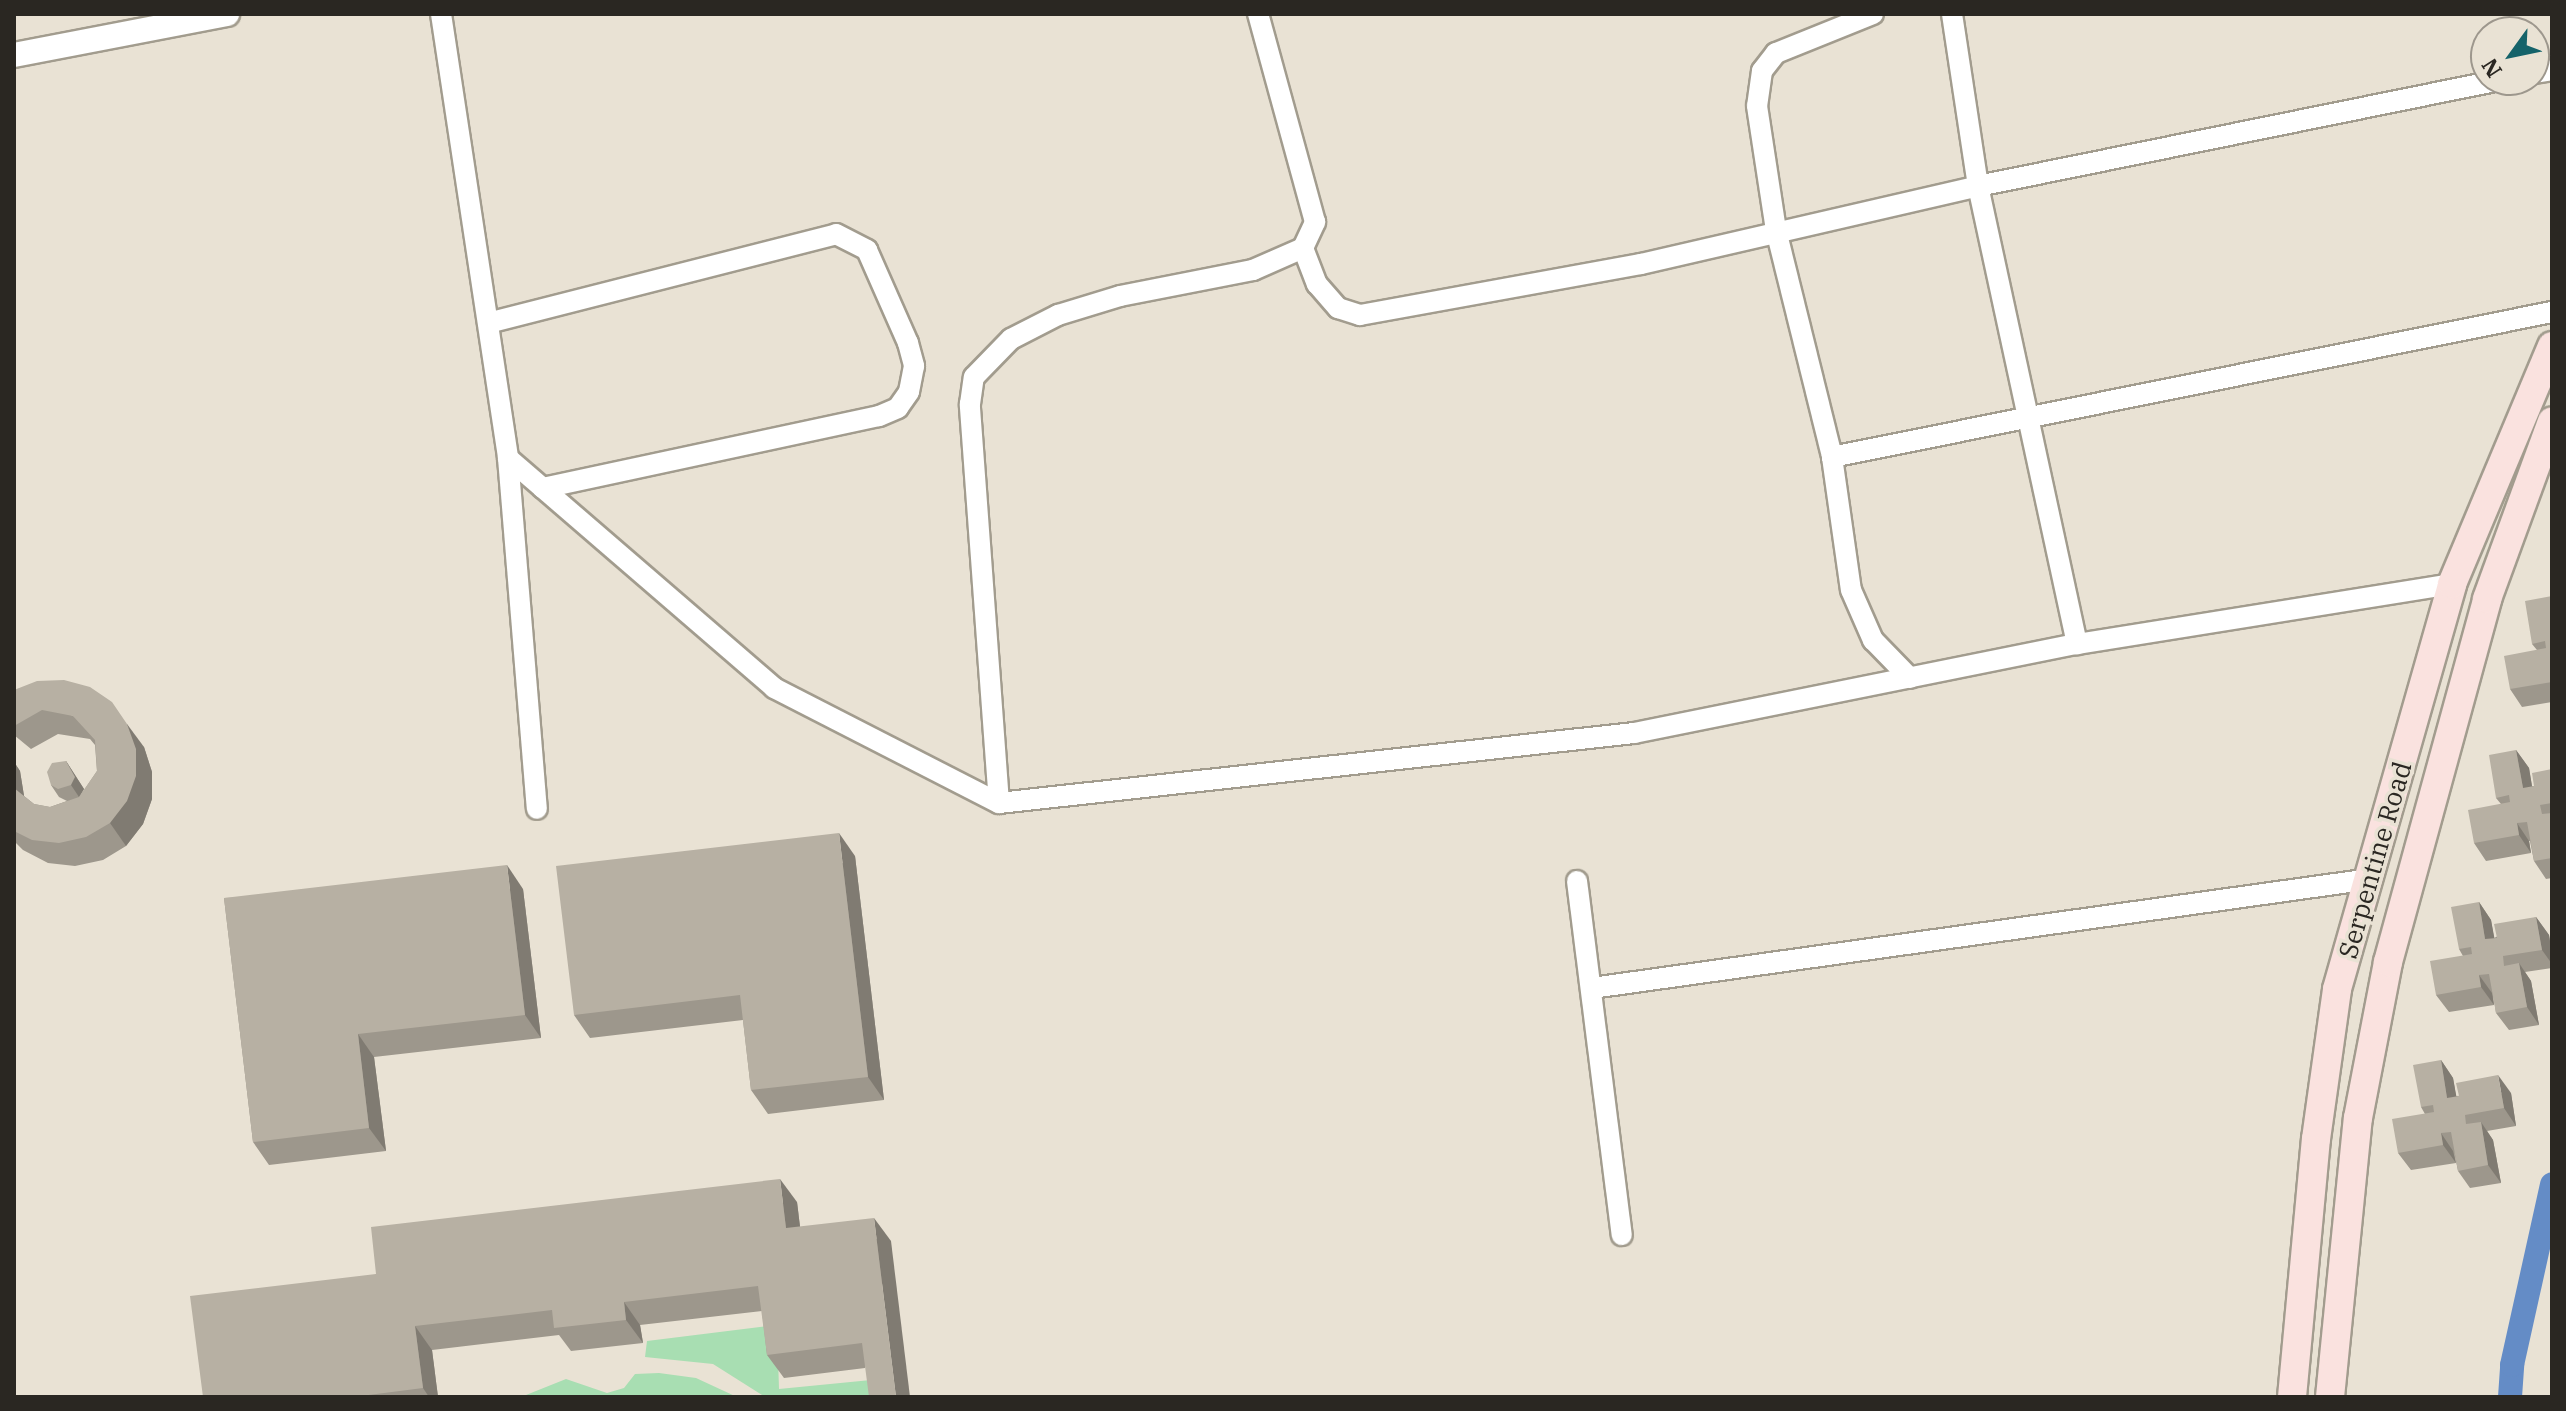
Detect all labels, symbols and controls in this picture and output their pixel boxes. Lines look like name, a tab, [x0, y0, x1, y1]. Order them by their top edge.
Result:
north arrow	[2470, 16, 2550, 96]
text: N	[2474, 53, 2508, 83]
street label: Serpentine Road	[2332, 758, 2418, 962]

